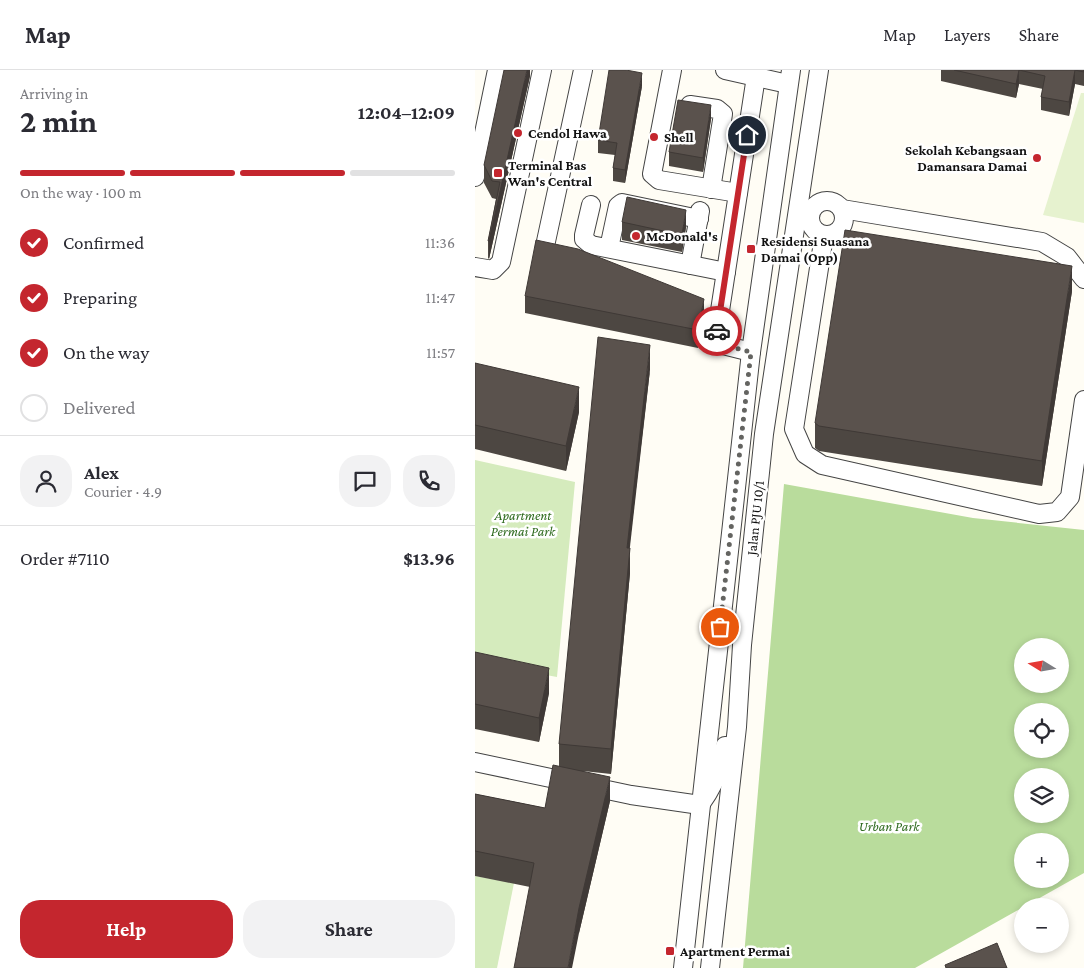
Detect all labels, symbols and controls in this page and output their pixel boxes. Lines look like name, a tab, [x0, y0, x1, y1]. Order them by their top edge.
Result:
text: Map	[25, 21, 71, 48]
text: Map	[883, 25, 916, 45]
text: Layers	[944, 25, 991, 45]
text: Share	[1019, 25, 1059, 45]
text: Arriving in	[20, 85, 88, 102]
text: 12:04–12:09	[358, 102, 455, 123]
text: 2 min	[20, 103, 97, 139]
pin	[726, 114, 768, 156]
icon: home	[733, 121, 761, 149]
place label: Cendol Hawa	[528, 125, 607, 141]
marker: Cendol Hawa	[512, 127, 524, 139]
place label: Shell	[664, 129, 694, 145]
marker: Shell	[648, 131, 660, 143]
place label: Sekolah Kebangsaan Damansara Damai	[905, 142, 1027, 174]
marker: Sekolah Kebangsaan Damansara Damai	[1031, 152, 1043, 164]
place label: Terminal Bas Wan's Central	[507, 157, 592, 189]
marker: Terminal Bas Wan's Central	[492, 167, 504, 179]
text: On the way · 100 m	[20, 184, 142, 201]
place label: McDonald's	[646, 228, 718, 244]
icon: check	[20, 229, 48, 257]
marker: McDonald's	[630, 230, 642, 242]
text: Confirmed	[63, 232, 144, 253]
place label: Residensi Suasana Damai (Opp)	[761, 233, 870, 266]
text: 11:36	[425, 234, 455, 251]
marker: Residensi Suasana Damai (Opp)	[745, 243, 757, 255]
icon: check	[20, 284, 48, 312]
text: Preparing	[63, 287, 137, 308]
text: 11:47	[426, 289, 455, 306]
courier	[692, 306, 742, 356]
icon: car	[703, 317, 731, 345]
icon: check	[20, 339, 48, 367]
text: On the way	[63, 342, 149, 363]
text: 11:57	[426, 344, 455, 361]
text: Delivered	[63, 397, 136, 418]
button: person	[20, 455, 72, 507]
button: chat	[339, 455, 391, 507]
button: phone	[403, 455, 455, 507]
text: Alex	[84, 462, 119, 483]
street label: Jalan PJU 10/1	[743, 479, 767, 558]
text: Courier · 4.9	[84, 483, 162, 500]
park label: Apartment Permai Park	[491, 507, 556, 539]
text: Order #7110	[20, 548, 110, 569]
text: $13.96	[403, 548, 455, 569]
pin	[699, 606, 741, 648]
icon: bag	[706, 613, 734, 641]
north arrow	[1014, 638, 1069, 692]
map controls	[1014, 638, 1069, 953]
button: locate	[1014, 703, 1069, 758]
button: layers	[1014, 768, 1069, 823]
park label: Urban Park	[859, 818, 920, 834]
button: +	[1014, 833, 1069, 888]
button: −	[1014, 898, 1069, 953]
button: Help	[20, 900, 233, 958]
button: Share	[243, 900, 455, 958]
place label: Apartment Permai	[679, 943, 790, 959]
marker: Apartment Permai	[664, 945, 676, 957]

